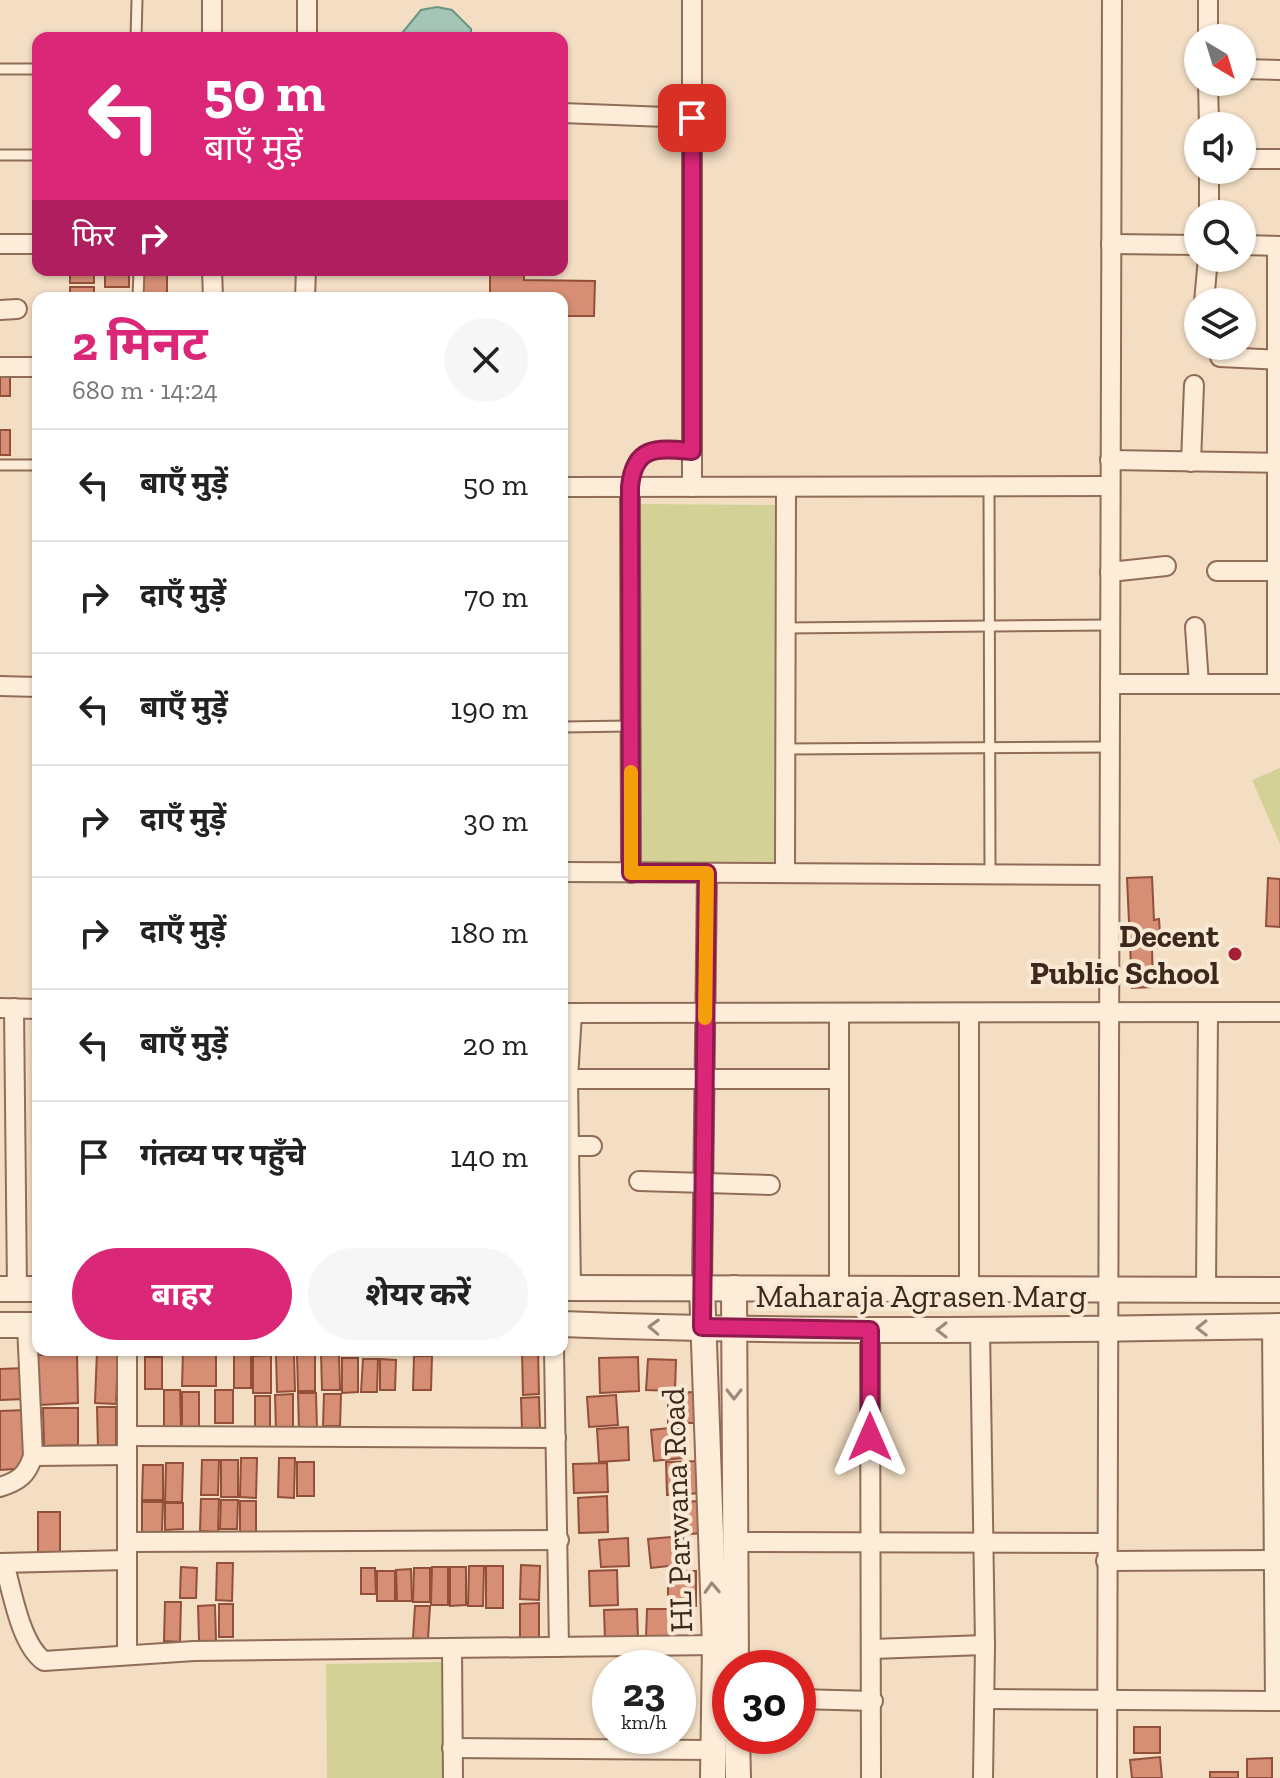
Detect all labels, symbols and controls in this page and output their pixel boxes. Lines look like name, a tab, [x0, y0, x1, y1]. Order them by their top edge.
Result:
north arrow	[1184, 24, 1256, 96]
map controls	[1184, 24, 1256, 360]
text: 50 m	[204, 58, 325, 125]
icon: left	[72, 64, 176, 168]
pin	[658, 84, 726, 152]
icon: arrive	[670, 96, 714, 140]
button: sound	[1184, 112, 1256, 184]
text: बाएँ मुड़ें	[204, 126, 303, 169]
button: search	[1184, 200, 1256, 272]
icon: right	[131, 216, 175, 260]
text: फिर	[72, 218, 115, 254]
button: layers	[1184, 288, 1256, 360]
text: 2 मिनट	[72, 315, 208, 372]
button: close	[444, 318, 528, 402]
text: 680 m · 14:24	[72, 374, 218, 406]
icon: left	[72, 463, 116, 507]
text: बाएँ मुड़ें	[140, 465, 228, 501]
text: 50 m	[463, 467, 528, 503]
icon: right	[72, 575, 116, 619]
text: दाएँ मुड़ें	[140, 577, 226, 613]
text: 70 m	[464, 579, 528, 615]
icon: left	[72, 687, 116, 731]
text: बाएँ मुड़ें	[140, 689, 228, 725]
text: 190 m	[451, 691, 528, 727]
icon: right	[72, 799, 116, 843]
text: दाएँ मुड़ें	[140, 801, 226, 837]
text: 30 m	[463, 803, 528, 839]
icon: right	[72, 911, 116, 955]
text: दाएँ मुड़ें	[140, 913, 226, 949]
text: 180 m	[450, 915, 528, 951]
place label: Decent Public School	[1030, 917, 1219, 992]
marker: Decent Public School	[1226, 945, 1244, 963]
icon: left	[72, 1023, 116, 1067]
text: बाएँ मुड़ें	[140, 1025, 228, 1061]
text: 20 m	[463, 1027, 528, 1063]
icon: arrive	[72, 1135, 116, 1179]
text: गंतव्य पर पहुँचे	[140, 1137, 305, 1173]
text: 140 m	[450, 1139, 528, 1175]
button: बाहर	[72, 1248, 292, 1340]
button: शेयर करें	[308, 1248, 528, 1340]
street label: Maharaja Agrasen Marg	[755, 1277, 1087, 1315]
one-way arrow	[647, 1319, 660, 1336]
one-way arrow	[1195, 1320, 1208, 1337]
one-way arrow	[935, 1321, 948, 1339]
street label: HL Parwana Road	[654, 1386, 700, 1633]
one-way arrow	[725, 1388, 743, 1401]
position arrow	[828, 1395, 912, 1479]
one-way arrow	[704, 1581, 721, 1594]
speed limit sign: 30	[712, 1650, 816, 1754]
text: 23	[623, 1668, 665, 1716]
text: km/h	[621, 1710, 667, 1734]

